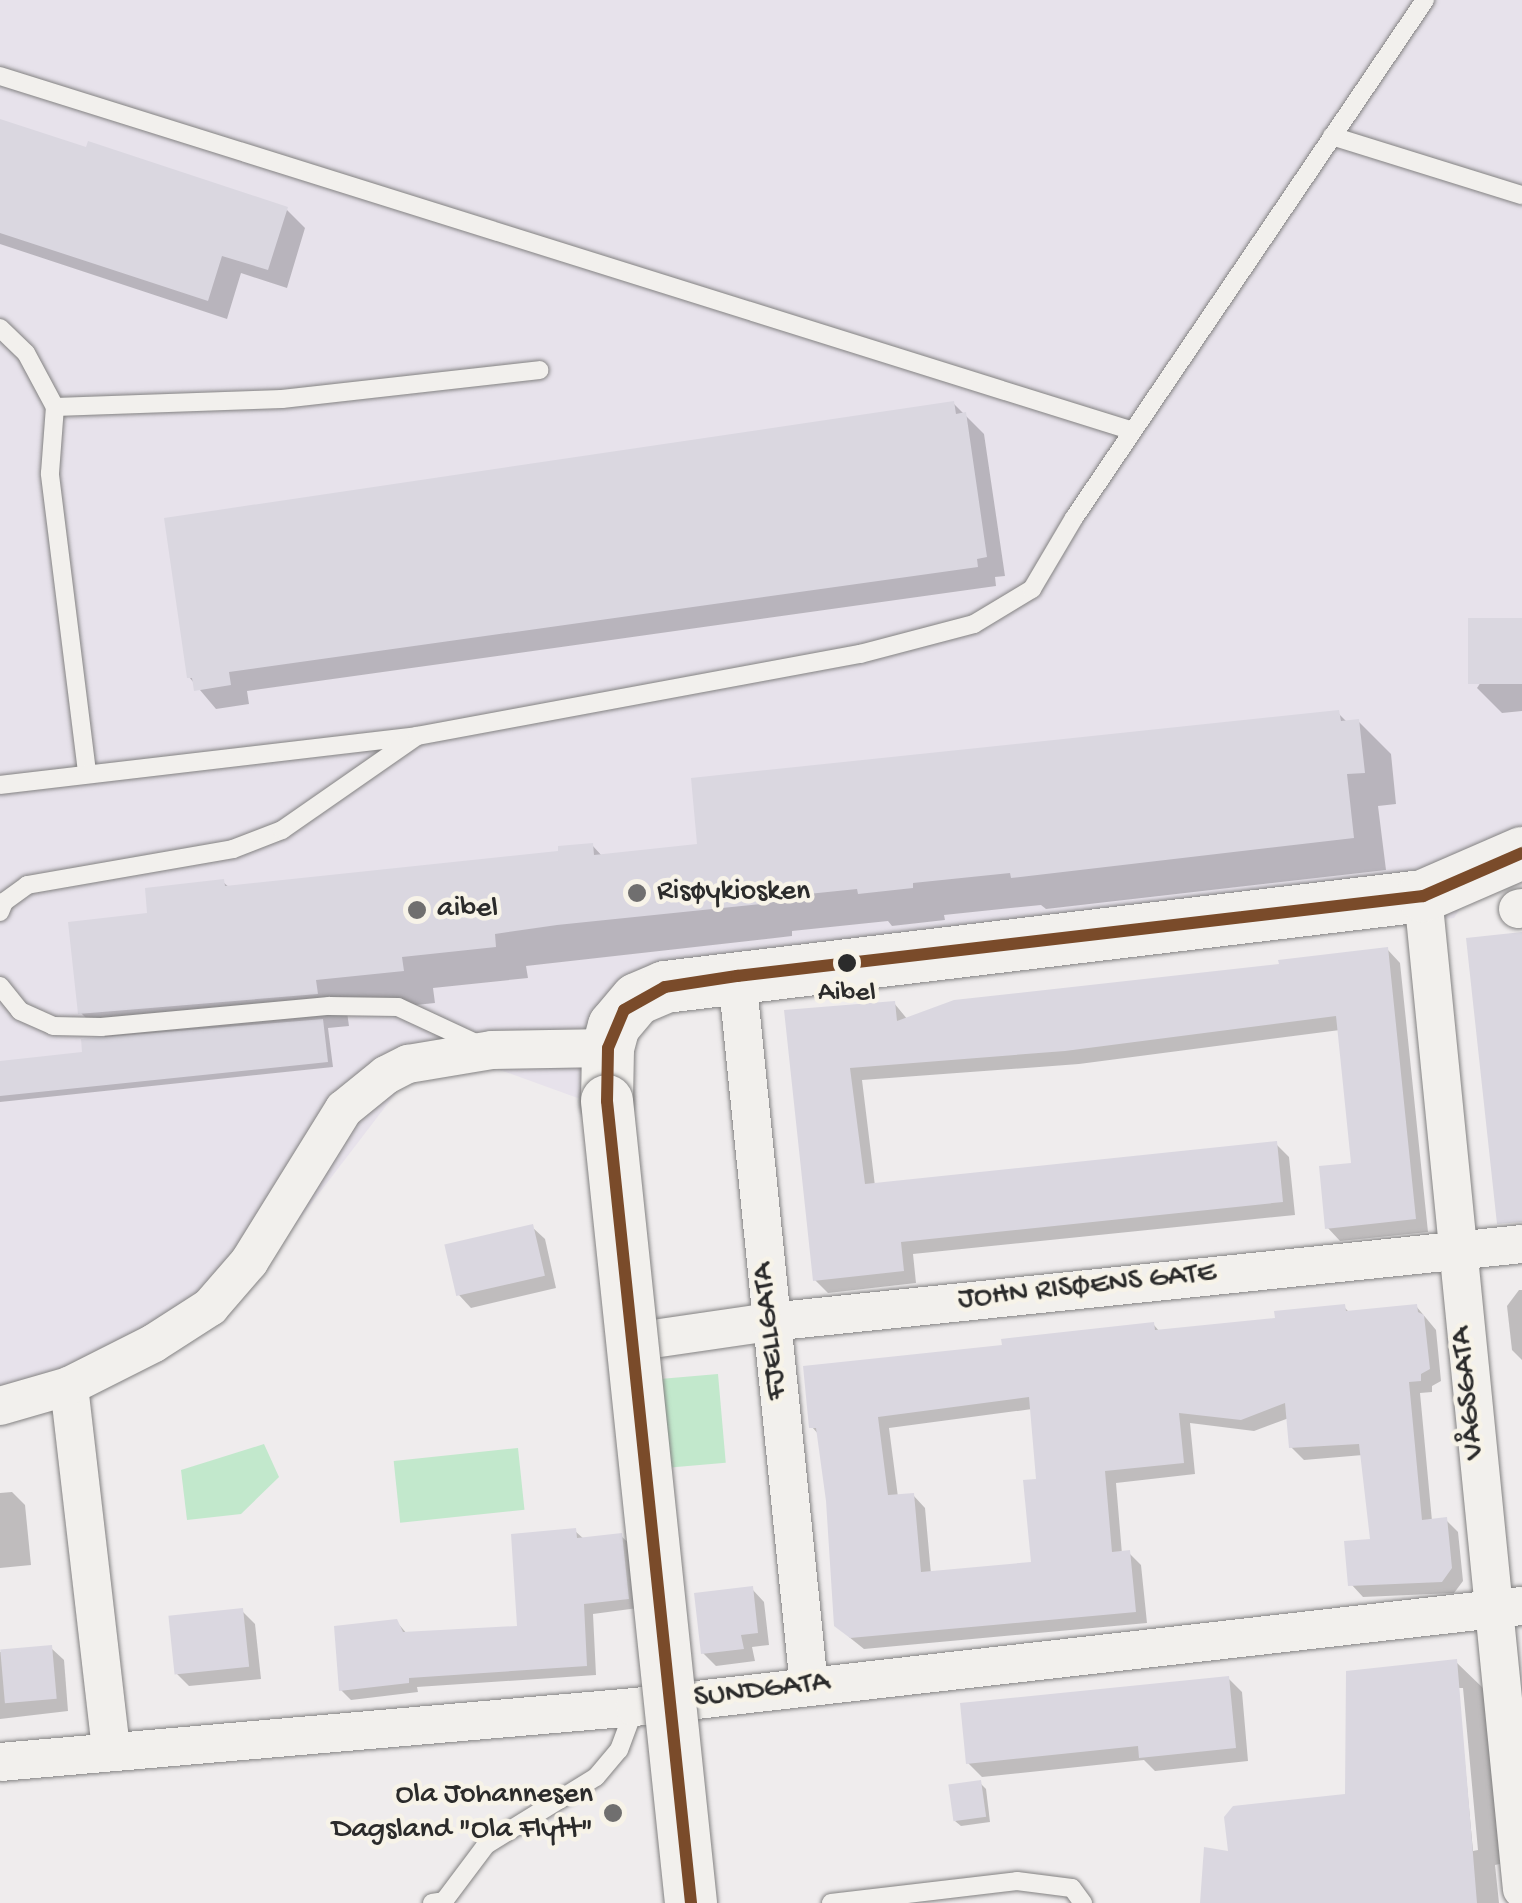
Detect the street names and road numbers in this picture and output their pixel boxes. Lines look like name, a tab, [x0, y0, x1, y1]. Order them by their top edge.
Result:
street label: JOHN RISØENS GATE	[956, 1257, 1218, 1319]
street label: FJELLGATA	[747, 1261, 797, 1401]
street label: VÅGSGATA	[1445, 1325, 1495, 1461]
street label: SUNDGATA	[692, 1666, 832, 1718]

